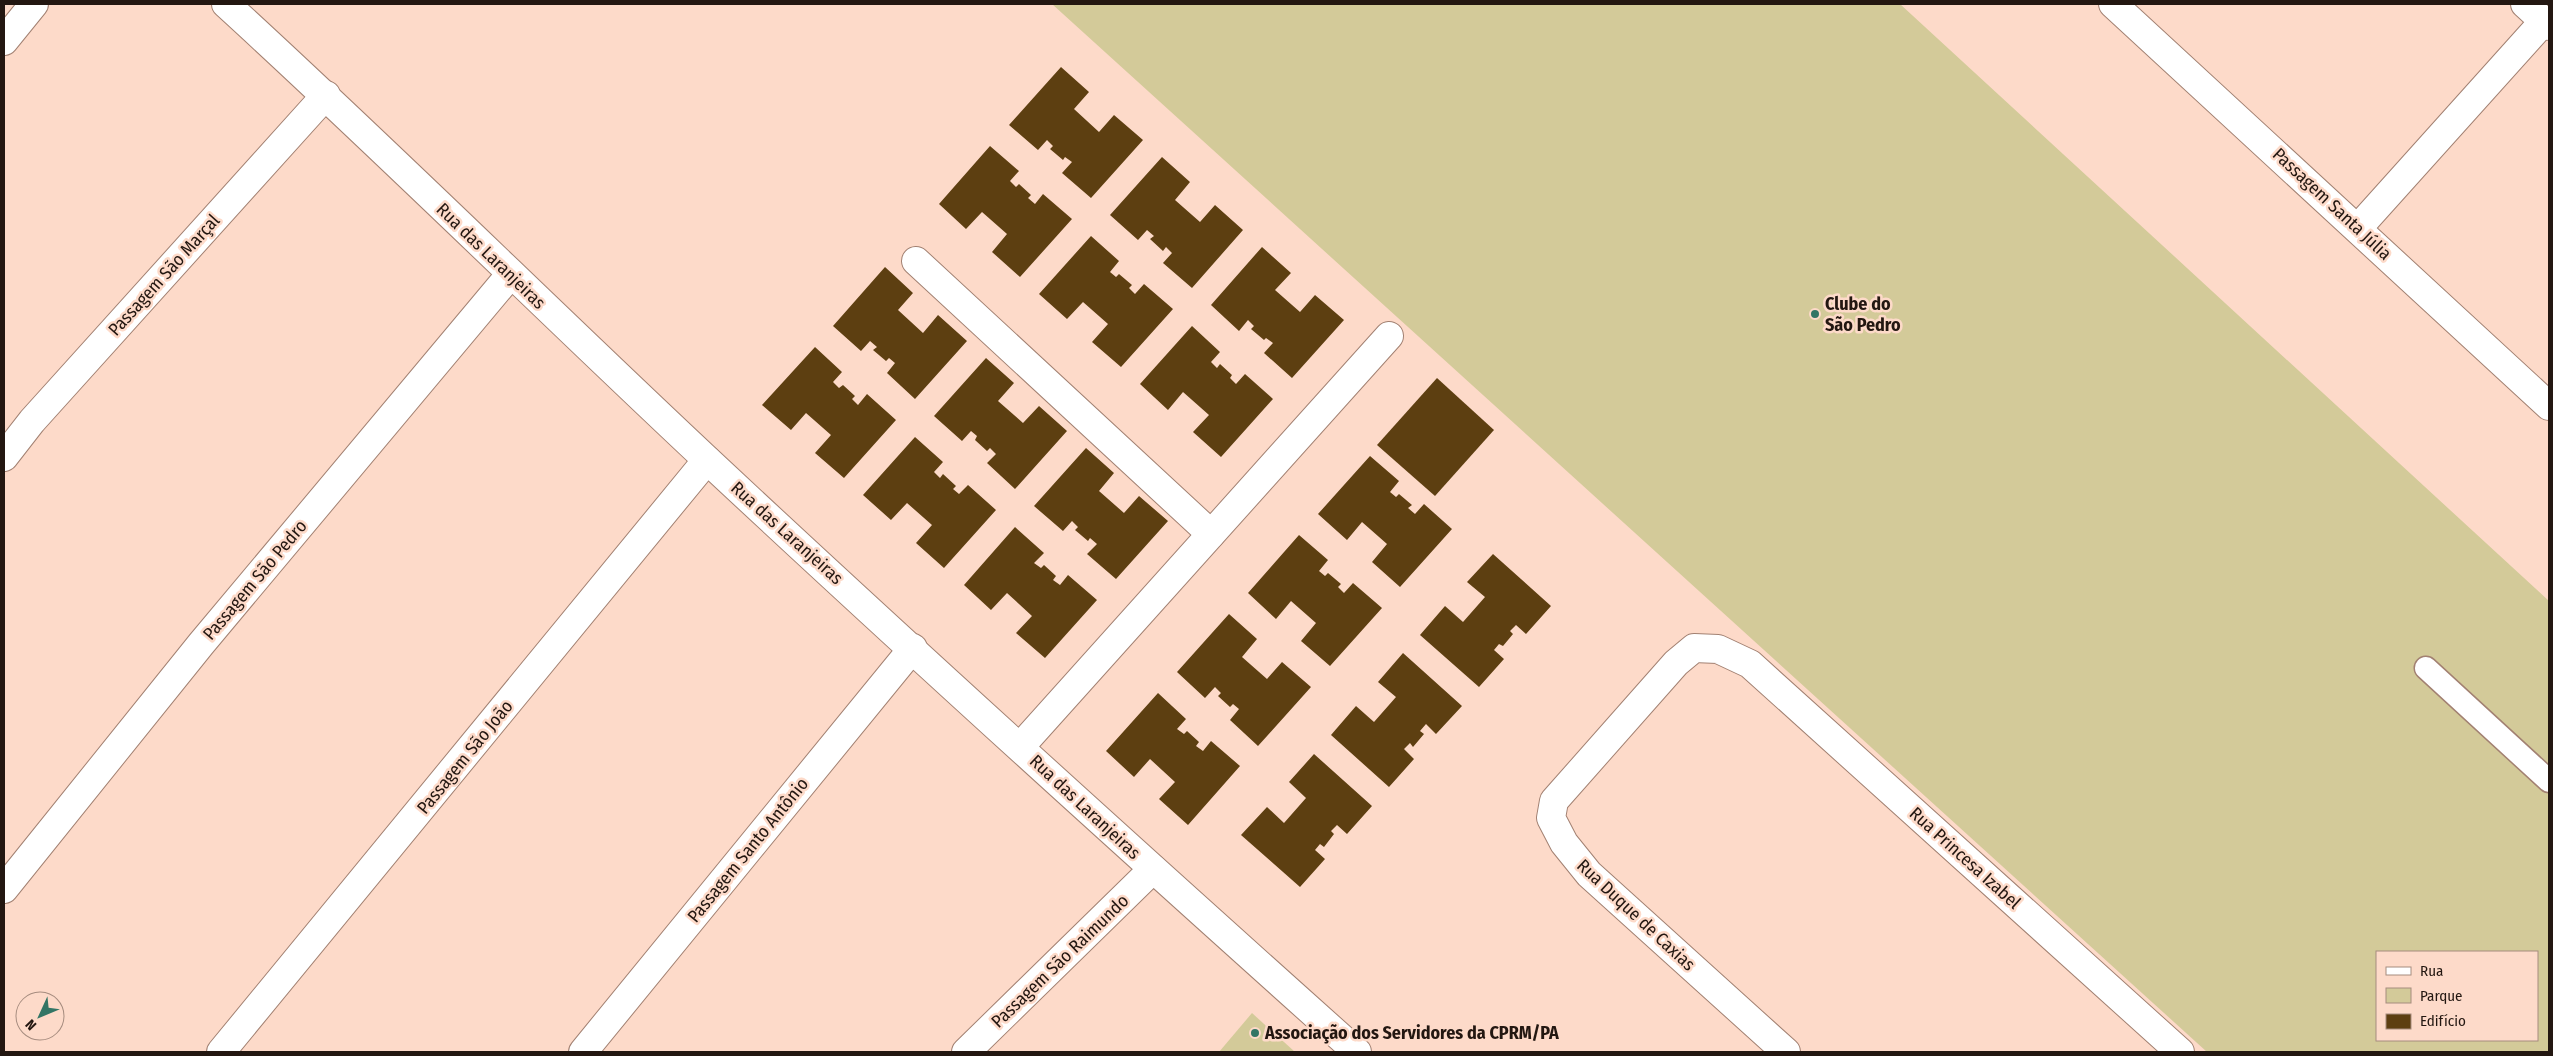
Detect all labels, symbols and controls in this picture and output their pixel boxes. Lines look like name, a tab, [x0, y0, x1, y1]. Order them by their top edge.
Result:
street label: Passagem Santa Júlia	[2268, 143, 2396, 265]
street label: Rua das Laranjeiras	[432, 198, 550, 314]
street label: Passagem São Marçal	[104, 210, 224, 340]
place label: Clube do São Pedro	[1825, 293, 1901, 336]
marker: Clube do São Pedro	[1809, 308, 1821, 320]
street label: Rua das Laranjeiras	[726, 477, 848, 589]
street label: Passagem São Pedro	[198, 515, 312, 645]
street label: Passagem São João	[412, 696, 518, 818]
street label: Rua das Laranjeiras	[1025, 750, 1145, 864]
street label: Passagem Santo Antônio	[683, 773, 813, 927]
street label: Rua Princesa Izabel	[1905, 802, 2025, 914]
street label: Rua Duque de Caxias	[1572, 855, 1700, 976]
street label: Passagem São Raimundo	[987, 890, 1133, 1032]
legend	[2376, 951, 2538, 1041]
text: Rua	[2420, 962, 2443, 980]
text: Parque	[2420, 987, 2463, 1005]
north arrow	[15, 991, 65, 1041]
text: Edifício	[2420, 1012, 2466, 1030]
text: N	[22, 1016, 40, 1034]
place label: Associação dos Servidores da CPRM/PA	[1264, 1022, 1559, 1044]
marker: Associação dos Servidores da CPRM/PA	[1249, 1027, 1261, 1039]

